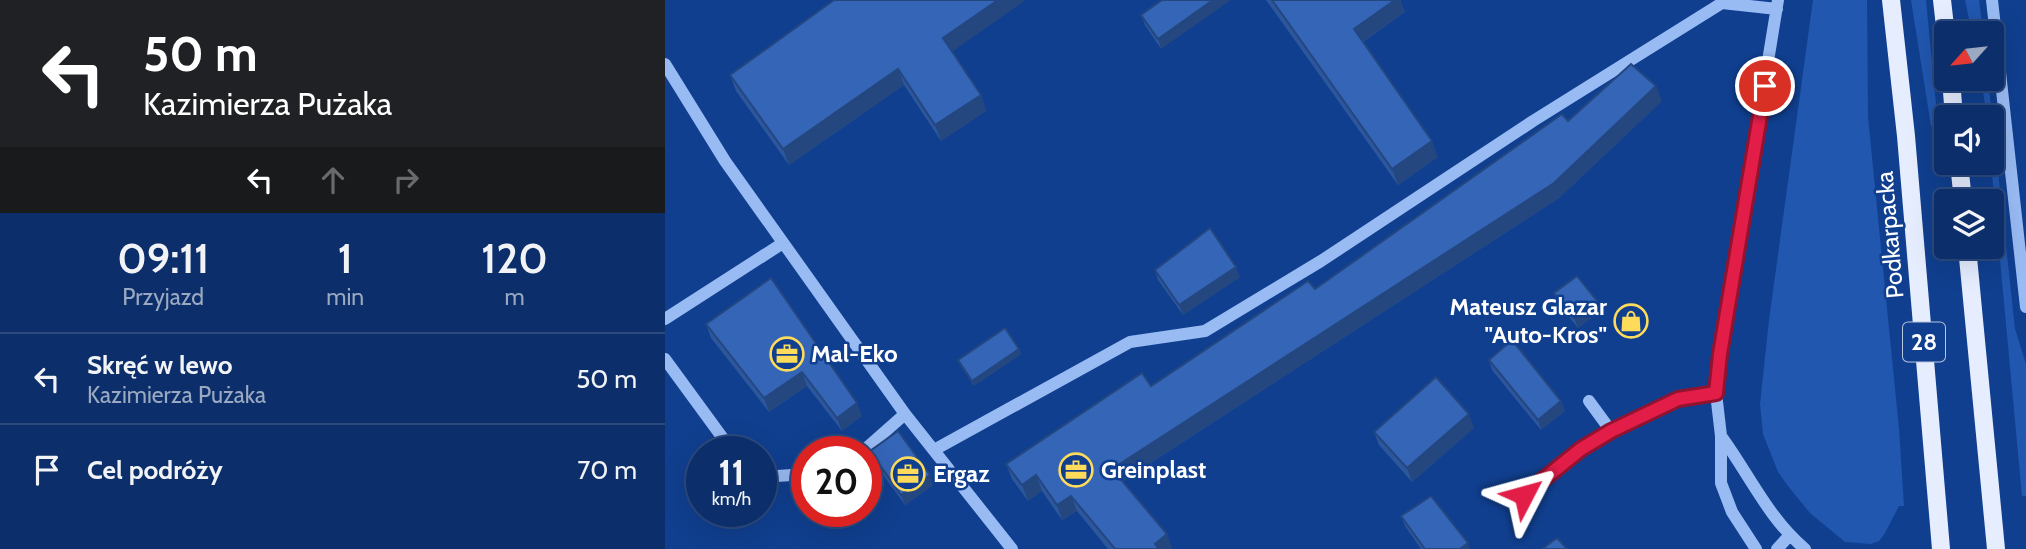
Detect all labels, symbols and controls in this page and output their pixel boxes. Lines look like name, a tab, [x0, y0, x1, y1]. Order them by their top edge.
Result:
north arrow	[1934, 21, 2004, 91]
map controls	[1934, 21, 2004, 259]
text: 50 m	[143, 24, 258, 83]
icon: left	[28, 28, 119, 119]
pin	[1735, 56, 1795, 116]
icon: arrive	[1746, 67, 1784, 105]
text: Kazimierza Pużaka	[143, 84, 392, 123]
button: sound	[1934, 105, 2004, 175]
icon: left	[241, 161, 279, 199]
icon: ahead	[314, 161, 352, 199]
icon: right	[387, 161, 425, 199]
street label: Podkarpacka	[1869, 170, 1910, 300]
button: layers	[1934, 189, 2004, 259]
text: 09:11	[117, 232, 209, 284]
text: 1	[338, 232, 353, 284]
text: 120	[481, 232, 548, 284]
text: Przyjazd	[122, 283, 204, 311]
text: min	[326, 283, 364, 311]
text: m	[504, 283, 525, 311]
place label: Mateusz Glazar "Auto-Kros"	[1449, 292, 1607, 349]
shop icon: Mateusz Glazar "Auto-Kros"	[1612, 302, 1650, 340]
road number: 28	[1903, 322, 1945, 362]
office icon: Mal-Eko	[768, 335, 806, 373]
place label: Mal-Eko	[811, 339, 898, 368]
text: Skręć w lewo	[87, 349, 233, 381]
icon: left	[28, 360, 66, 398]
text: 50 m	[576, 363, 637, 395]
text: Kazimierza Pużaka	[87, 381, 266, 409]
speed limit sign: 20	[791, 436, 882, 527]
icon: arrive	[28, 451, 66, 489]
text: 11	[719, 451, 744, 494]
office icon: Greinplast	[1057, 451, 1095, 489]
text: Cel podróży	[87, 454, 223, 486]
text: 70 m	[577, 454, 637, 486]
office icon: Ergaz	[889, 455, 927, 493]
place label: Greinplast	[1101, 455, 1206, 484]
position arrow	[1487, 458, 1561, 532]
place label: Ergaz	[933, 459, 990, 488]
text: km/h	[712, 488, 751, 510]

